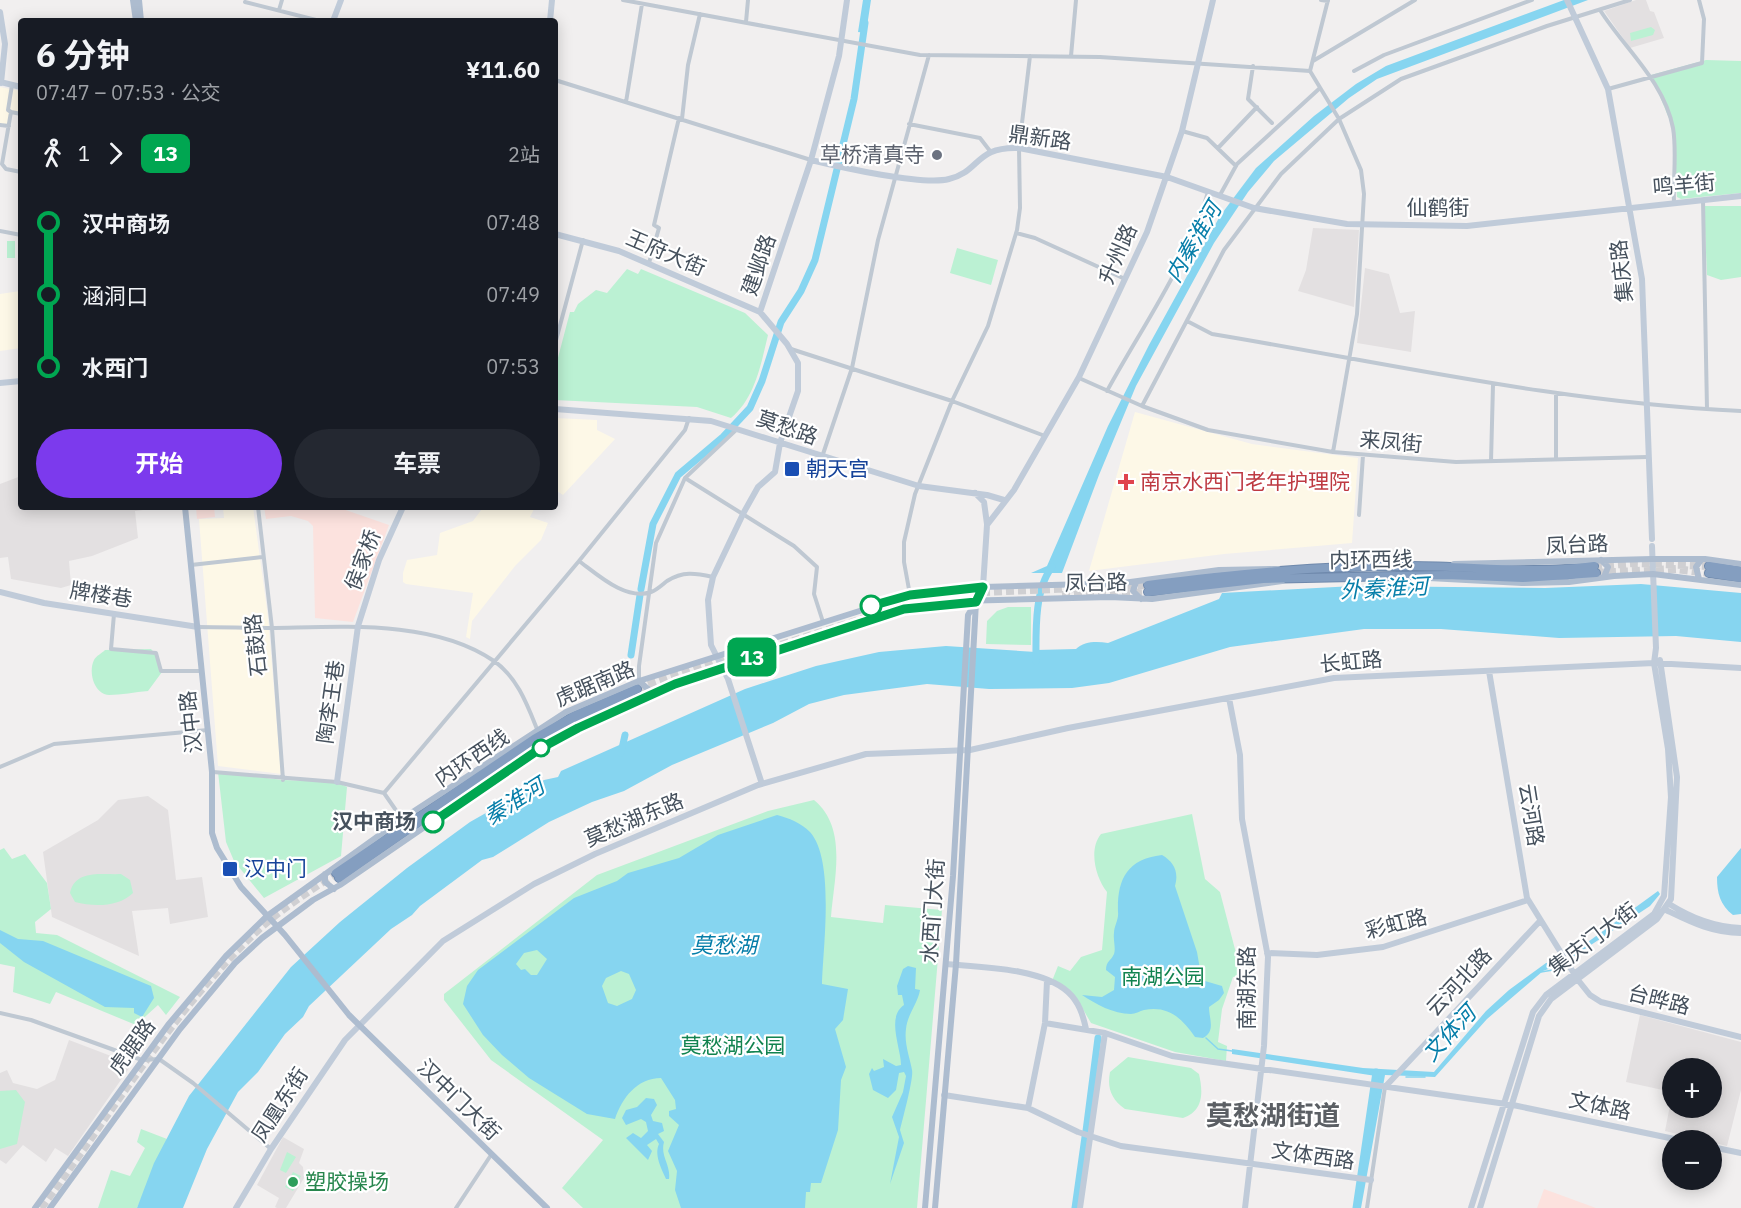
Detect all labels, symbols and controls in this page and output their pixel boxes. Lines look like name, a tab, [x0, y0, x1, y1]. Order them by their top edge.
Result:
text: 6 分钟	[36, 33, 130, 76]
text: ¥11.60	[466, 55, 540, 84]
text: 07:47 – 07:53 · 公交	[36, 79, 221, 106]
street label: 鼎新路	[1007, 119, 1073, 155]
icon: walk	[36, 137, 69, 170]
icon: forward	[99, 137, 132, 170]
text: 13	[153, 139, 178, 167]
text: 1	[78, 140, 90, 167]
place label: 草桥清真寺	[820, 140, 925, 168]
text: 2站	[508, 141, 540, 168]
marker: 草桥清真寺	[930, 148, 944, 162]
street label: 鸣羊街	[1651, 167, 1717, 201]
water label: 内秦淮河	[1158, 193, 1229, 287]
street label: 仙鹤街	[1407, 193, 1470, 221]
text: 汉中商场	[82, 209, 170, 238]
text: 07:48	[486, 209, 540, 236]
street label: 升州路	[1091, 219, 1143, 288]
street label: 王府大街	[622, 223, 711, 281]
street label: 建邺路	[735, 230, 782, 299]
street label: 集庆路	[1604, 238, 1638, 304]
text: 涵洞口	[82, 281, 148, 310]
text: 07:49	[486, 281, 540, 308]
text: 水西门	[82, 353, 148, 382]
text: 07:53	[486, 353, 540, 380]
street label: 莫愁路	[753, 404, 822, 451]
street label: 来凤街	[1358, 424, 1424, 458]
button: 开始	[36, 429, 282, 498]
button: 车票	[294, 429, 540, 498]
place label: 朝天宫	[806, 454, 869, 482]
marker: 朝天宫	[783, 460, 801, 478]
place label: 南京水西门老年护理院	[1140, 467, 1350, 495]
marker: 南京水西门老年护理院	[1117, 473, 1135, 491]
street label: 侯家桥	[338, 525, 386, 594]
street label: 凤台路	[1545, 528, 1609, 560]
street label: 内环西线	[1329, 544, 1413, 574]
street label: 凤台路	[1064, 567, 1128, 597]
water label: 外秦淮河	[1339, 571, 1433, 604]
street label: 牌楼巷	[68, 575, 134, 613]
unlabelled marker	[860, 595, 882, 617]
street label: 石鼓路	[238, 612, 272, 678]
line badge: 13	[725, 638, 779, 676]
text: 13	[739, 643, 765, 671]
street label: 长虹路	[1318, 644, 1384, 678]
street label: 虎踞南路	[550, 654, 639, 712]
street label: 陶李王巷	[310, 658, 350, 745]
street label: 汉中路	[173, 689, 207, 755]
street label: 内环西线	[429, 722, 514, 792]
unlabelled marker	[532, 739, 550, 757]
water label: 秦淮河	[478, 769, 553, 830]
street label: 云河路	[1513, 782, 1551, 848]
street label: 莫愁湖东路	[580, 786, 687, 852]
place label: 汉中商场	[332, 807, 416, 835]
marker: 汉中商场	[422, 811, 444, 833]
place label: 汉中门	[244, 854, 307, 882]
street label: 水西门大街	[914, 858, 950, 964]
marker: 汉中门	[221, 860, 239, 878]
street label: 集庆门大街	[1542, 895, 1643, 981]
street label: 彩虹路	[1362, 902, 1430, 944]
water label: 莫愁湖	[691, 930, 760, 959]
street label: 云河北路	[1419, 941, 1497, 1022]
street label: 南湖东路	[1232, 946, 1260, 1030]
park label: 南湖公园	[1121, 962, 1205, 990]
street label: 台晔路	[1625, 978, 1693, 1020]
water label: 文体河	[1416, 996, 1484, 1067]
street label: 虎踞路	[101, 1013, 161, 1080]
park label: 莫愁湖公园	[681, 1031, 786, 1059]
street label: 汉中门大街	[412, 1053, 507, 1146]
map controls	[1662, 1058, 1722, 1190]
button: +	[1662, 1058, 1722, 1118]
street label: 凤凰东街	[245, 1062, 314, 1147]
street label: 文体路	[1566, 1085, 1634, 1125]
district label: 莫愁湖街道	[1206, 1097, 1341, 1132]
button: −	[1662, 1130, 1722, 1190]
street label: 文体西路	[1270, 1135, 1357, 1175]
place label: 塑胶操场	[305, 1167, 389, 1195]
marker: 塑胶操场	[286, 1175, 300, 1189]

